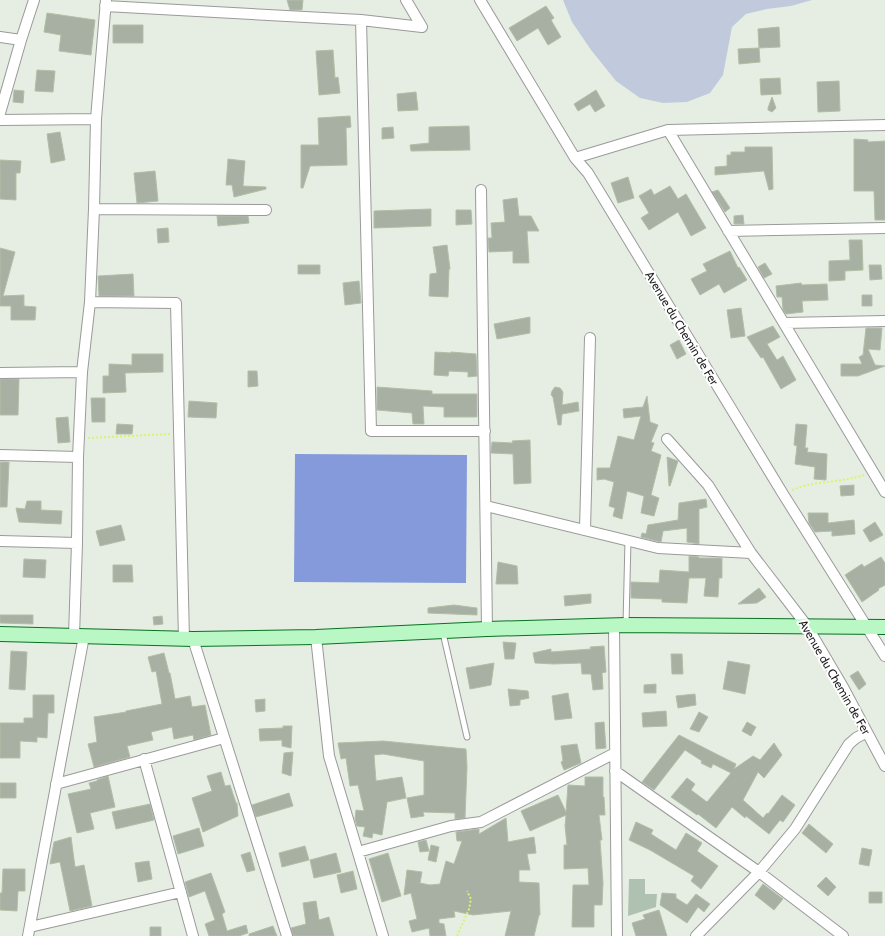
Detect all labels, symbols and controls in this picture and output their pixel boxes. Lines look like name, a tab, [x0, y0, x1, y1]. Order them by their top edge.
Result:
street label: Avenue du Chemin de Fer	[642, 268, 722, 388]
street label: Avenue du Chemin de Fer	[796, 617, 874, 737]

